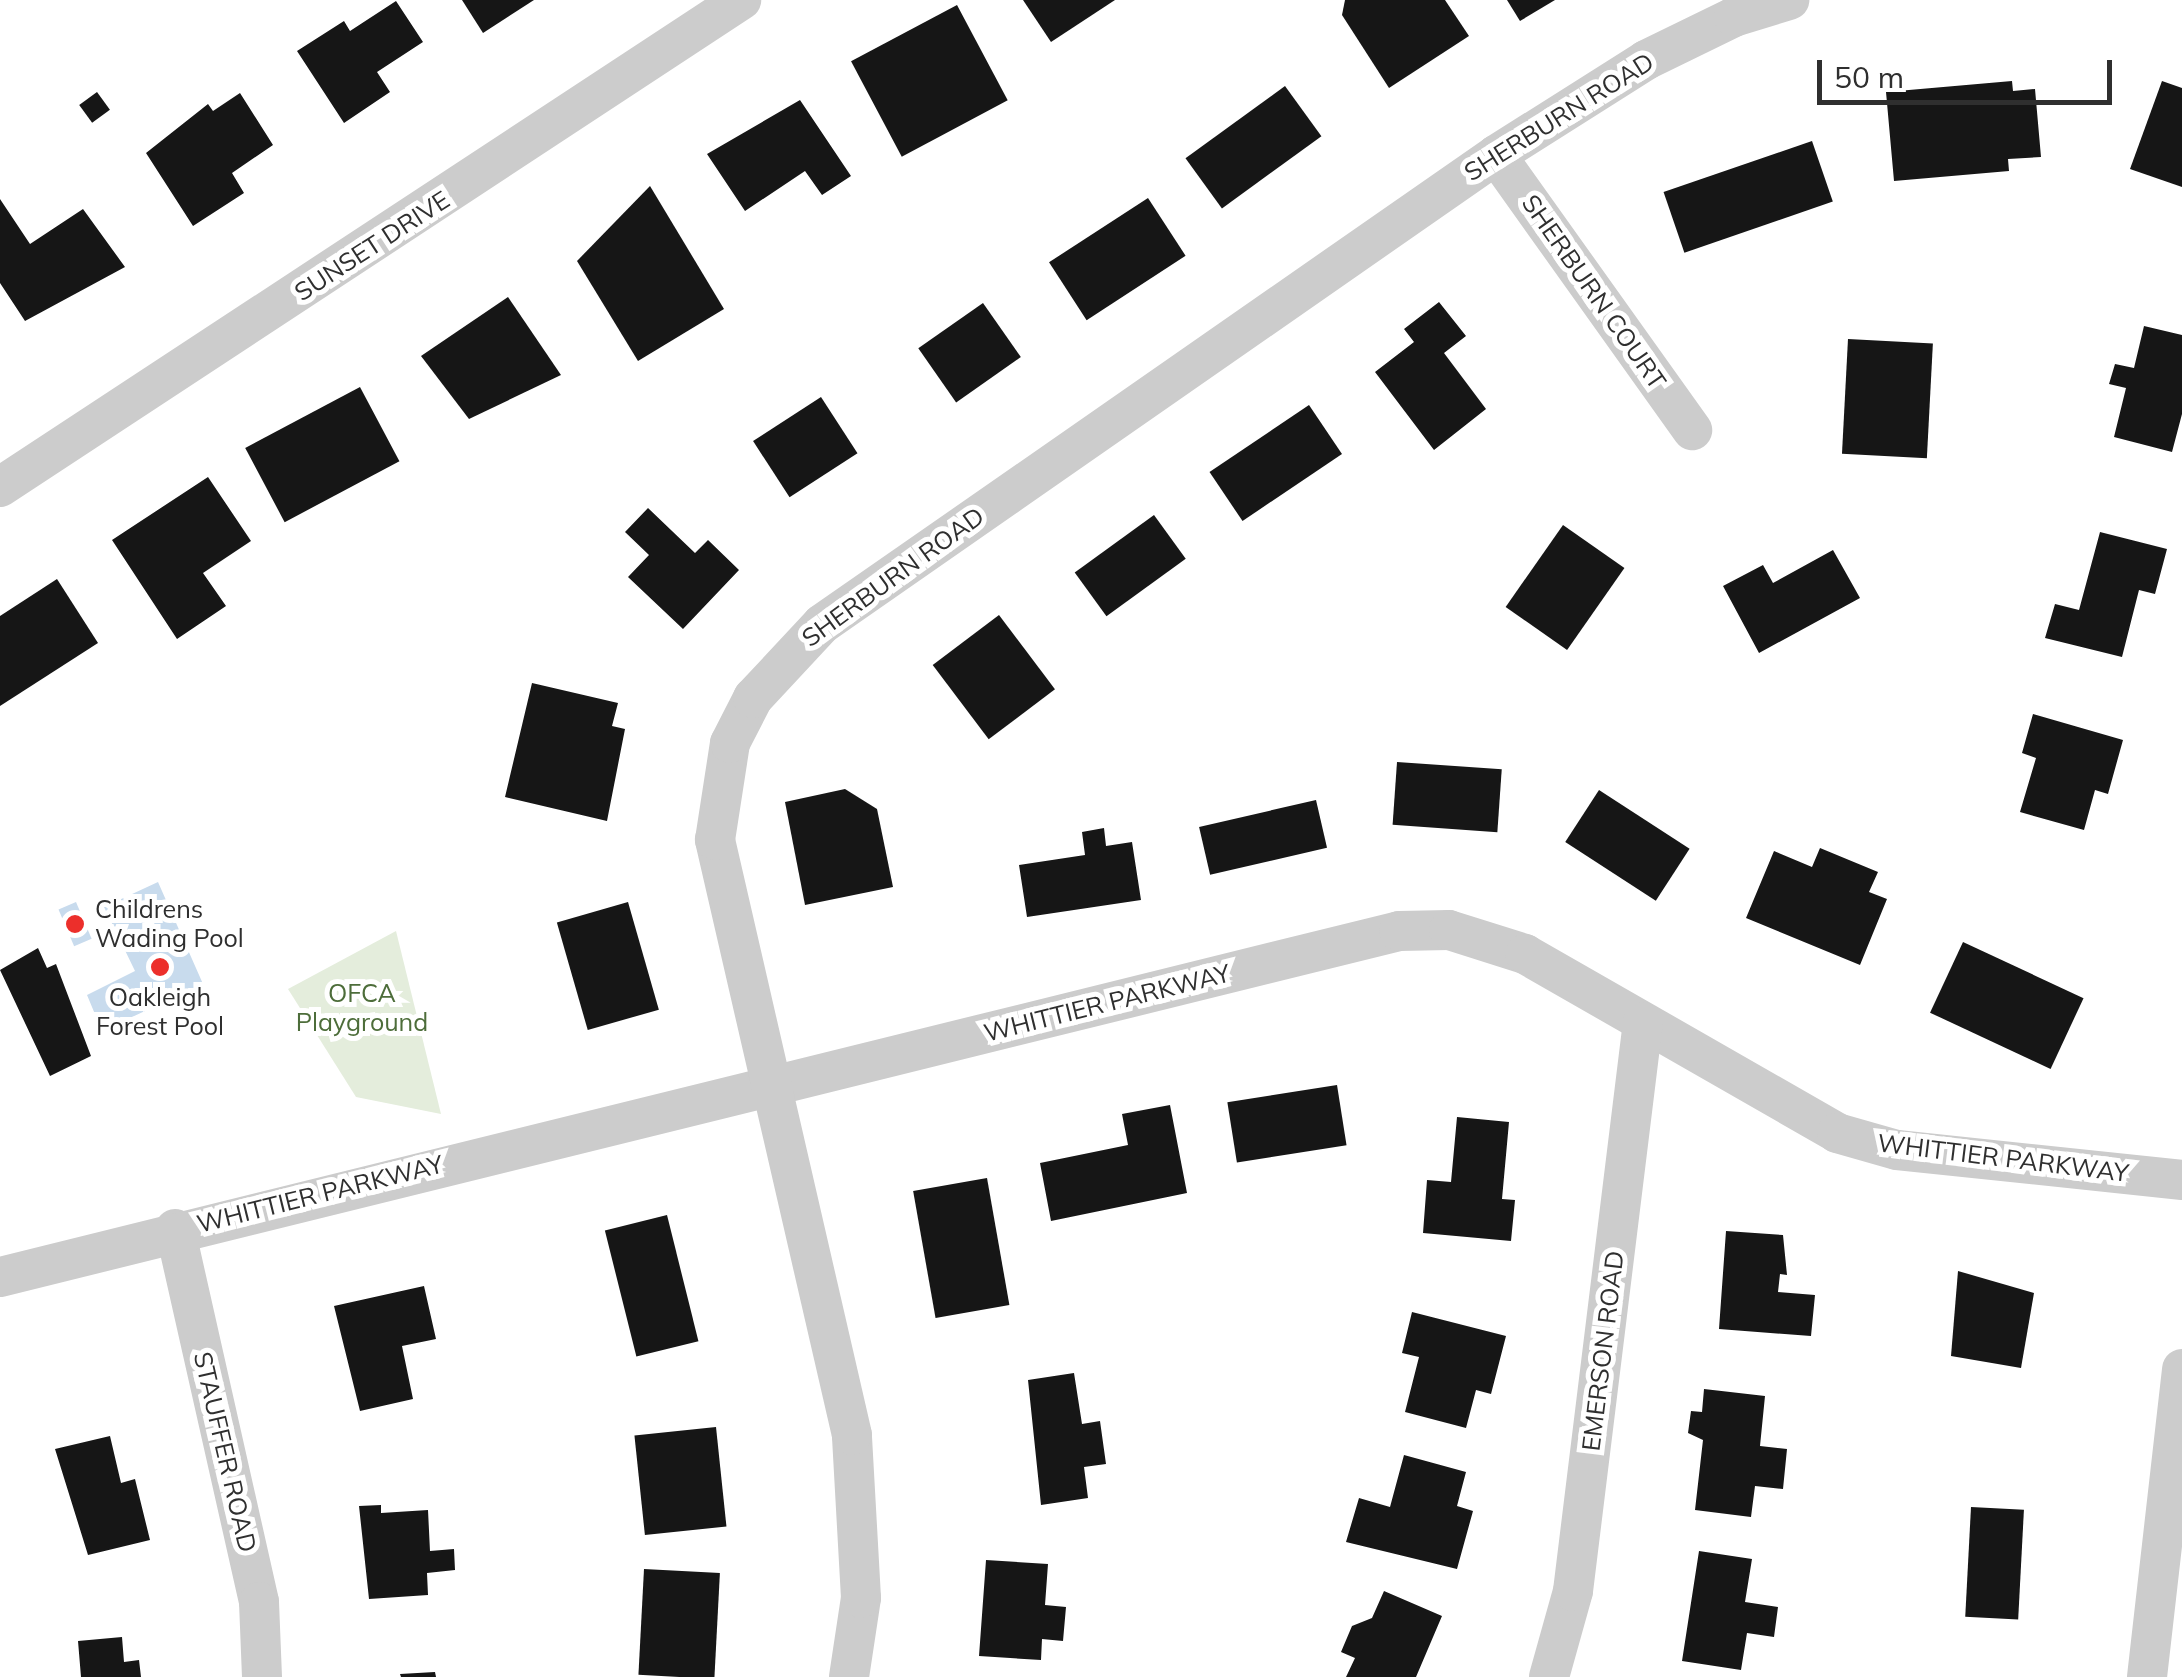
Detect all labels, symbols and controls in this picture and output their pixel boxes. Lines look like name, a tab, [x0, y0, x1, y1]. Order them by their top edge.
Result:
scale bar	[1822, 40, 2117, 102]
street label: SHERBURN ROAD	[1459, 47, 1659, 187]
text: 50 m	[1834, 58, 1904, 96]
street label: SUNSET DRIVE	[289, 185, 455, 307]
street label: SHERBURN COURT	[1516, 189, 1672, 395]
street label: SHERBURN ROAD	[796, 501, 990, 653]
place label: Childrens Wading Pool	[95, 895, 244, 954]
marker: Childrens Wading Pool	[64, 913, 86, 935]
marker: Oakleigh Forest Pool	[149, 956, 171, 978]
street label: WHITTIER PARKWAY	[981, 958, 1233, 1048]
park label: OFCA Playground	[296, 979, 428, 1038]
place label: Oakleigh Forest Pool	[96, 983, 224, 1042]
street label: WHITTIER PARKWAY	[1876, 1128, 2130, 1188]
street label: WHITTIER PARKWAY	[194, 1149, 446, 1239]
street label: EMERSON ROAD	[1576, 1249, 1630, 1453]
street label: STAUFFER ROAD	[187, 1349, 263, 1555]

